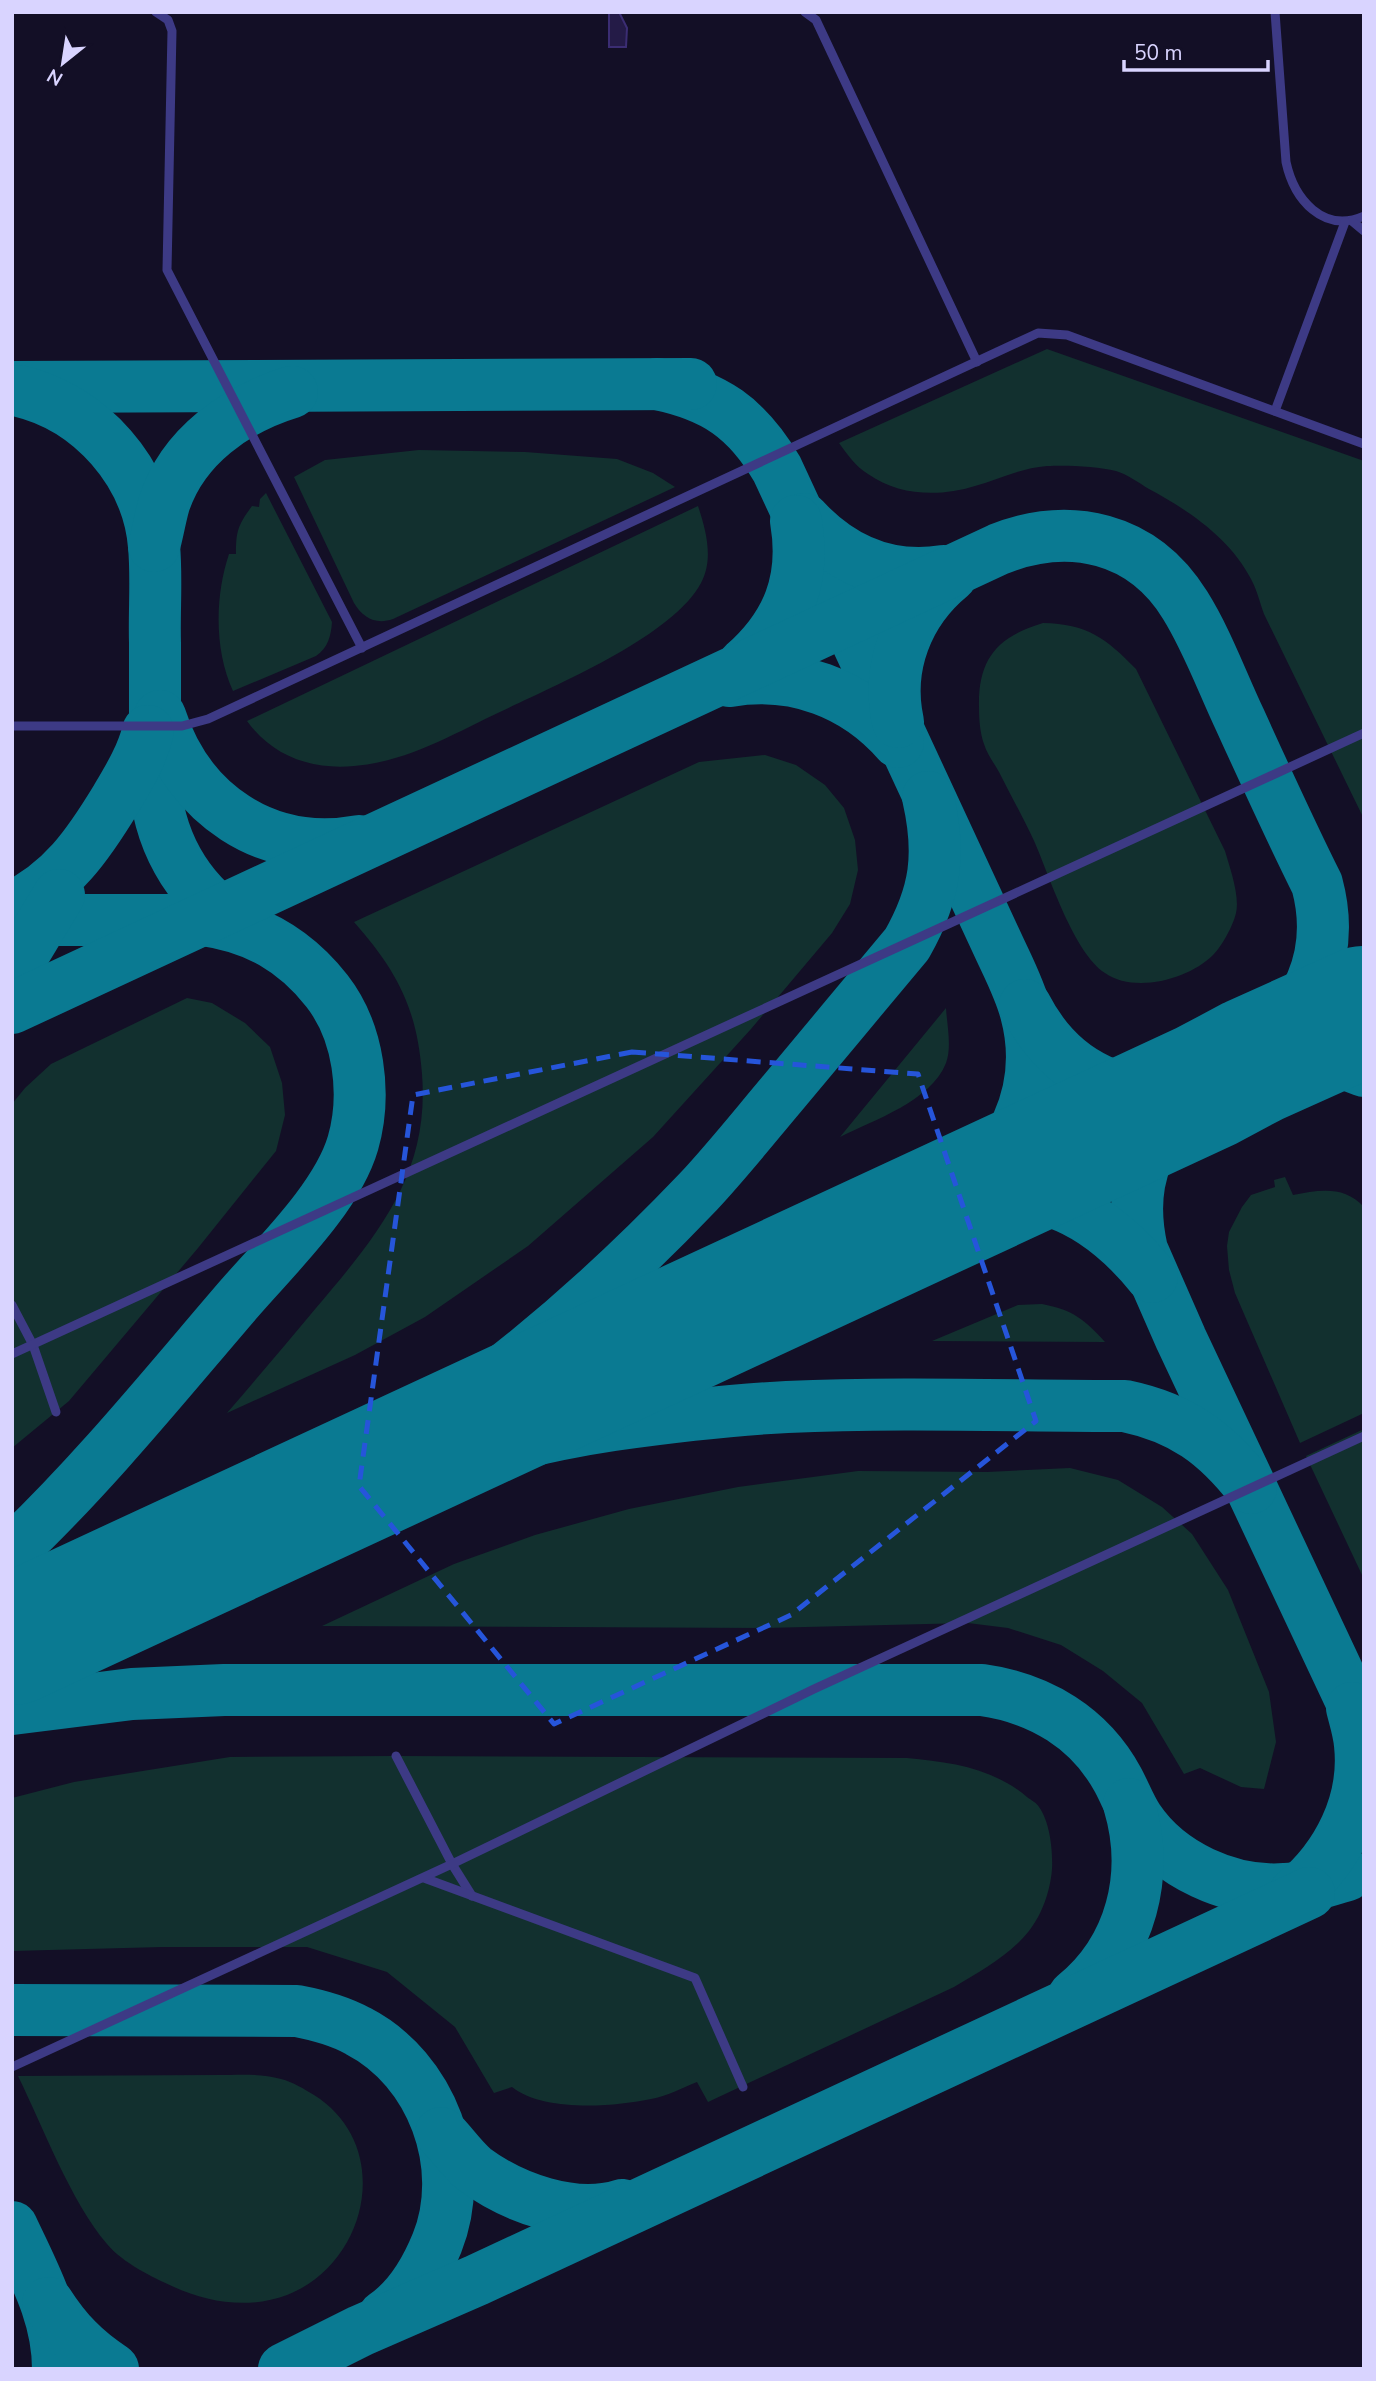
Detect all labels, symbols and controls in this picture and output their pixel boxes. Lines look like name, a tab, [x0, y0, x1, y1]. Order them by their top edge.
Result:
north arrow	[28, 28, 98, 98]
scale bar	[1124, 28, 1268, 72]
text: 50 m	[1134, 39, 1183, 67]
text: N	[42, 62, 68, 92]

